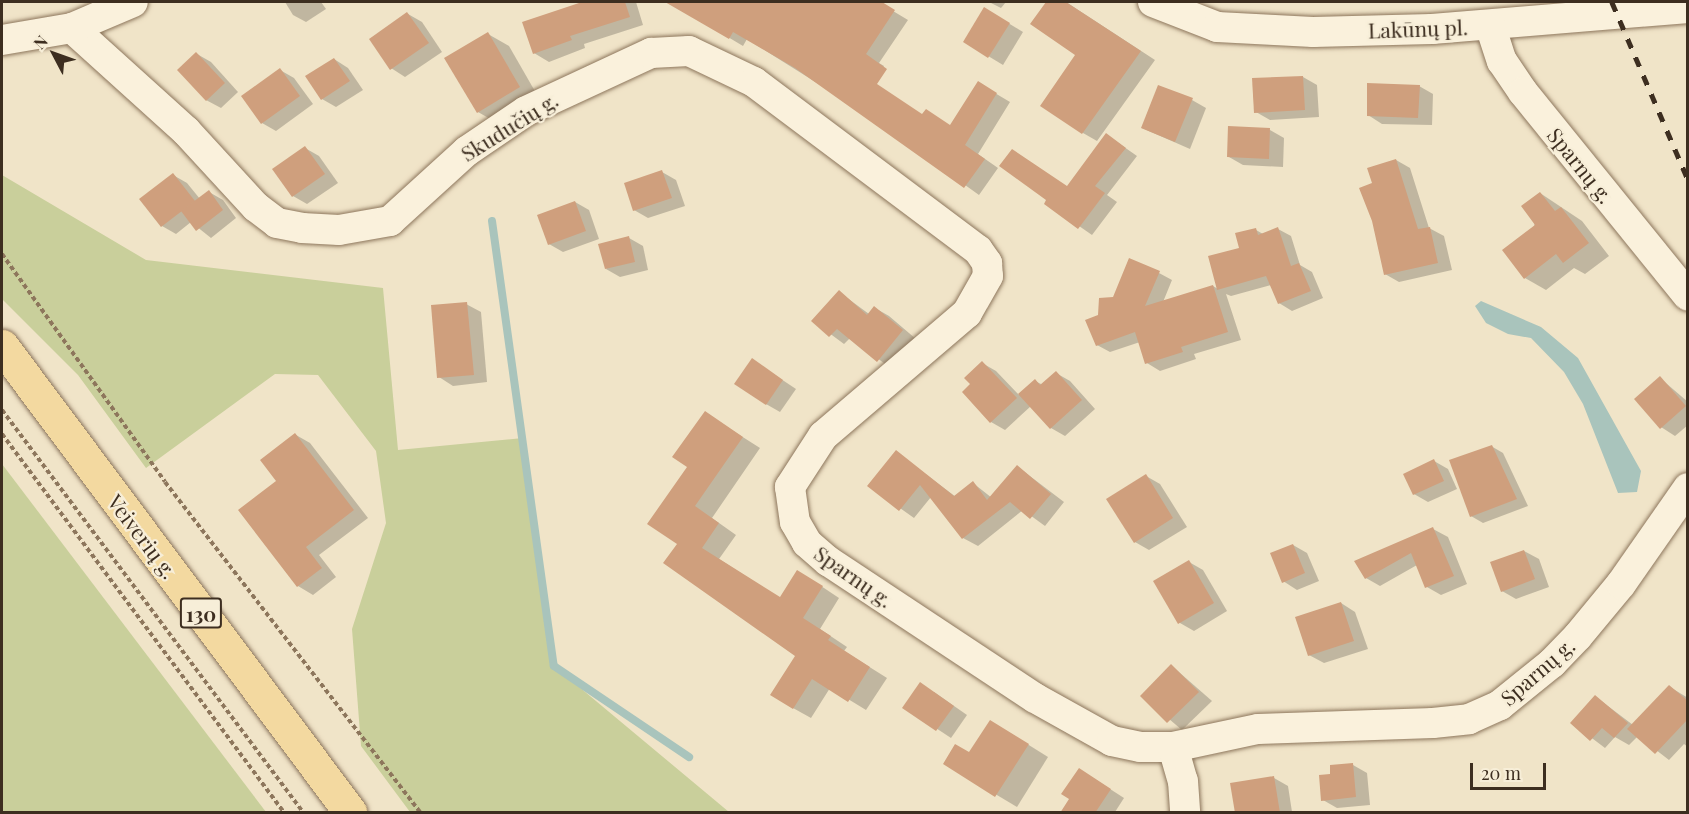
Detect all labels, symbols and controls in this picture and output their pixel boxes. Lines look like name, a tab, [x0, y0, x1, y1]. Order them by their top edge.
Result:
street label: Lakūnų pl.	[1368, 14, 1468, 42]
north arrow	[24, 24, 84, 84]
text: N	[28, 31, 52, 53]
street label: Skudučių g.	[456, 86, 562, 166]
street label: Sparnų g.	[1543, 122, 1619, 208]
street label: Veiverių g.	[103, 489, 183, 583]
street label: Sparnų g.	[810, 540, 898, 612]
road number: 130	[178, 596, 224, 630]
street label: Sparnų g.	[1495, 632, 1579, 710]
scale bar	[1473, 751, 1550, 789]
text: 20 m	[1481, 761, 1521, 785]

